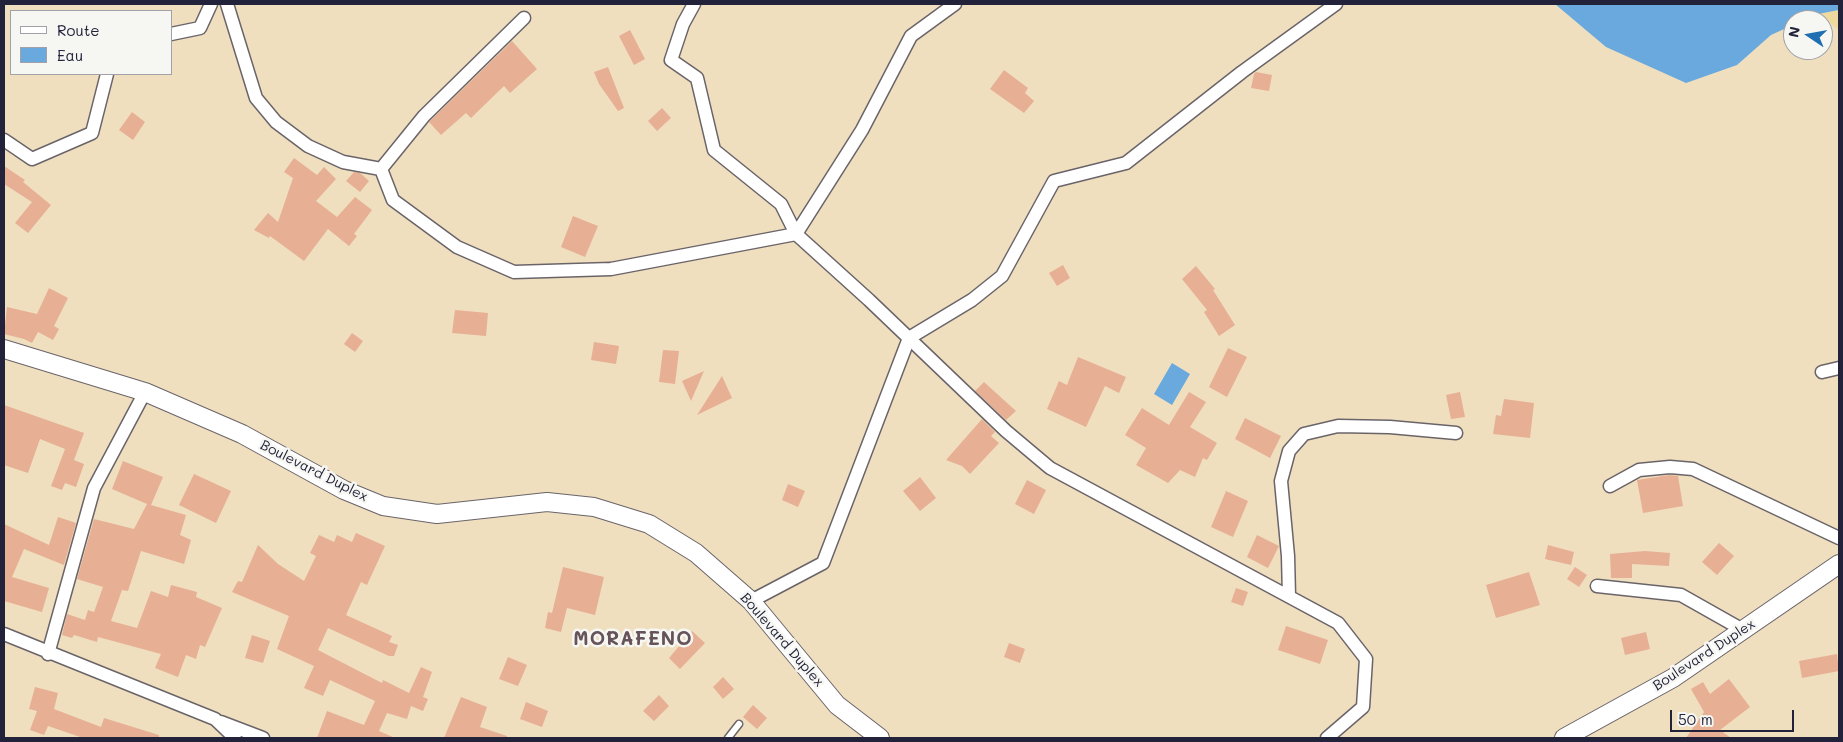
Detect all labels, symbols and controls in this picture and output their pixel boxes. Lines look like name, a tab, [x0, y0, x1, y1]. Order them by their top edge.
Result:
legend	[10, 10, 172, 75]
north arrow	[1783, 10, 1833, 60]
text: Route	[57, 20, 100, 40]
text: N	[1783, 25, 1804, 39]
text: Eau	[57, 45, 83, 65]
street label: Boulevard Duplex	[257, 437, 371, 505]
street label: Boulevard Duplex	[737, 590, 827, 690]
street label: Boulevard Duplex	[1650, 616, 1758, 694]
district label: MORAFENO	[572, 628, 694, 650]
scale bar	[1673, 700, 1797, 732]
text: 50 m	[1678, 709, 1713, 729]

